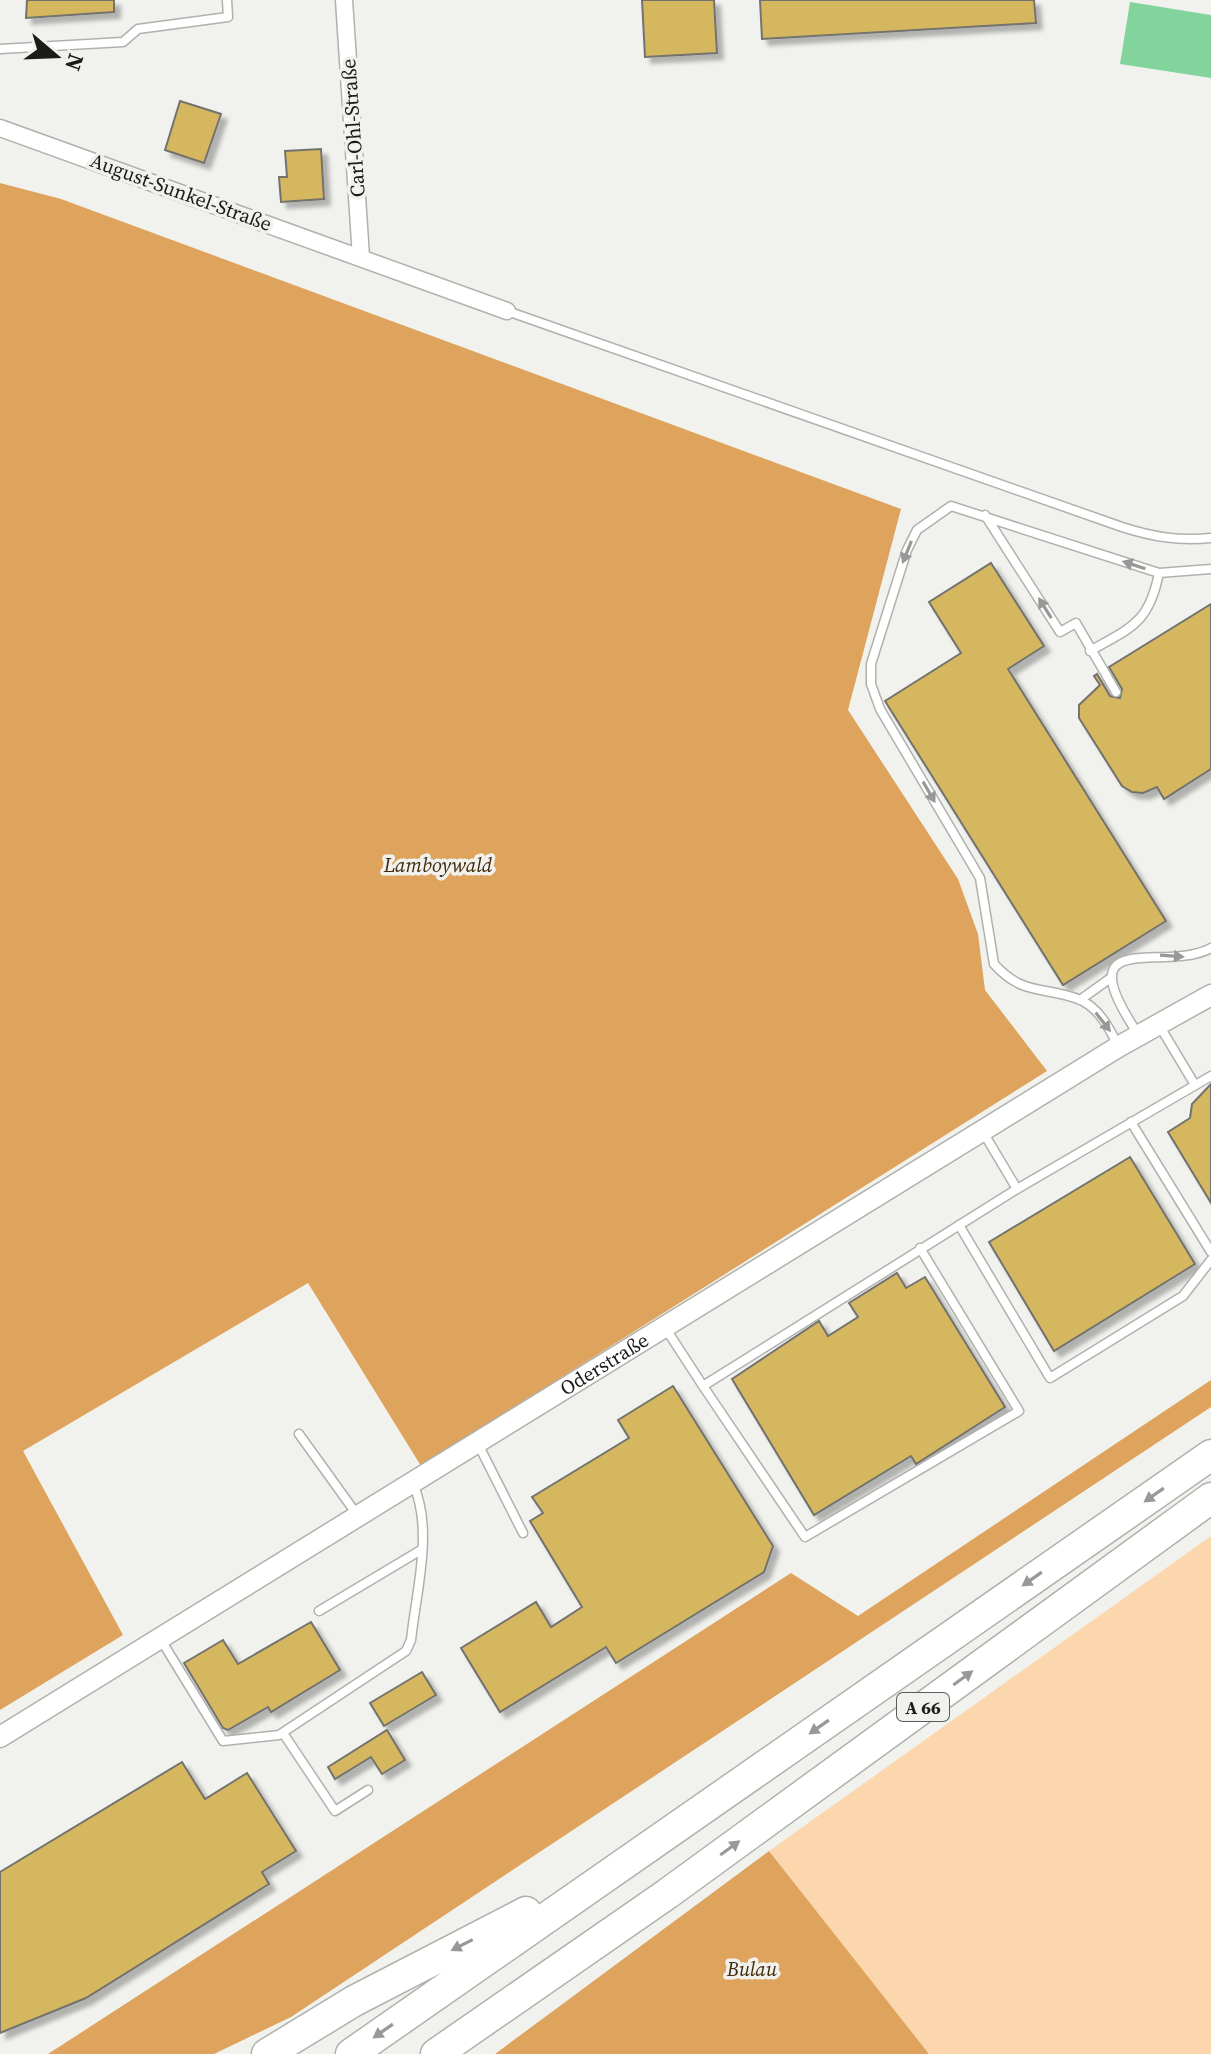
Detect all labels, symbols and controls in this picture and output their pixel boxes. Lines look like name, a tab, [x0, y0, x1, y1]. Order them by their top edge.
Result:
north arrow	[16, 16, 96, 96]
text: N	[58, 50, 92, 75]
street label: Carl-Ohl-Straße	[334, 58, 372, 198]
street label: August-Sunkel-Straße	[86, 146, 276, 238]
one-way arrow	[900, 540, 913, 564]
one-way arrow	[1122, 558, 1146, 571]
one-way arrow	[1039, 597, 1053, 619]
one-way arrow	[921, 781, 935, 803]
park label: Lamboywald	[383, 851, 493, 879]
one-way arrow	[1160, 950, 1185, 963]
one-way arrow	[1094, 1012, 1110, 1032]
street label: Oderstraße	[554, 1326, 654, 1402]
one-way arrow	[1143, 1487, 1164, 1502]
one-way arrow	[1022, 1571, 1043, 1586]
one-way arrow	[952, 1671, 973, 1686]
road number: A 66	[897, 1693, 949, 1721]
one-way arrow	[808, 1719, 829, 1734]
one-way arrow	[719, 1841, 740, 1856]
one-way arrow	[450, 1939, 473, 1952]
park label: Bulau	[726, 1955, 778, 1983]
one-way arrow	[373, 2023, 394, 2038]

